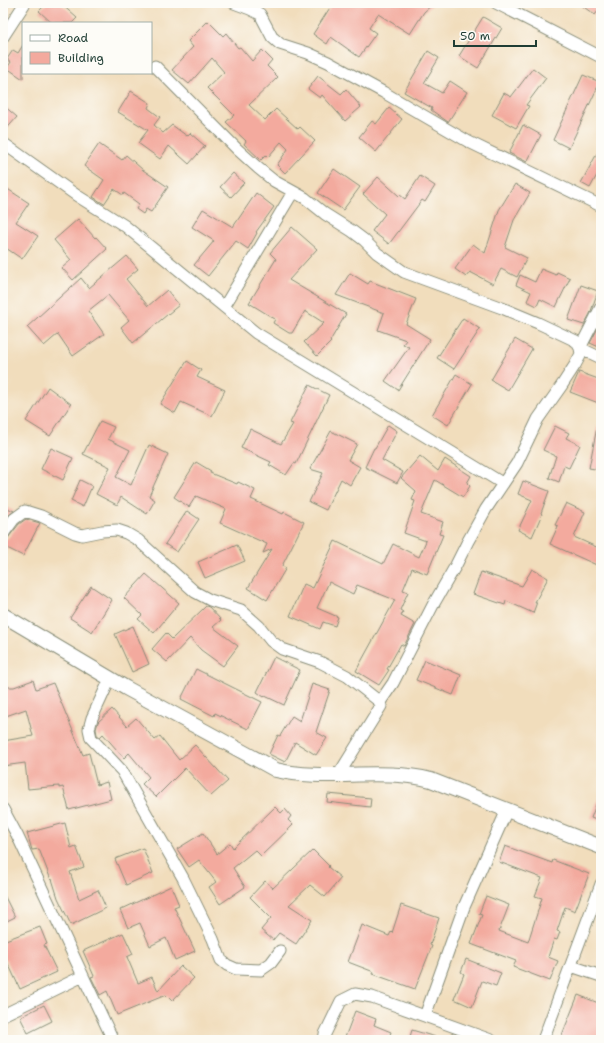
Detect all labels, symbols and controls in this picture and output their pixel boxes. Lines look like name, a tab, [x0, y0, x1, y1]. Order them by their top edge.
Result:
legend	[22, 22, 152, 74]
scale bar	[454, 22, 536, 48]
text: 50 m	[460, 28, 490, 44]
text: Road	[58, 30, 89, 46]
text: Building	[58, 50, 104, 66]

